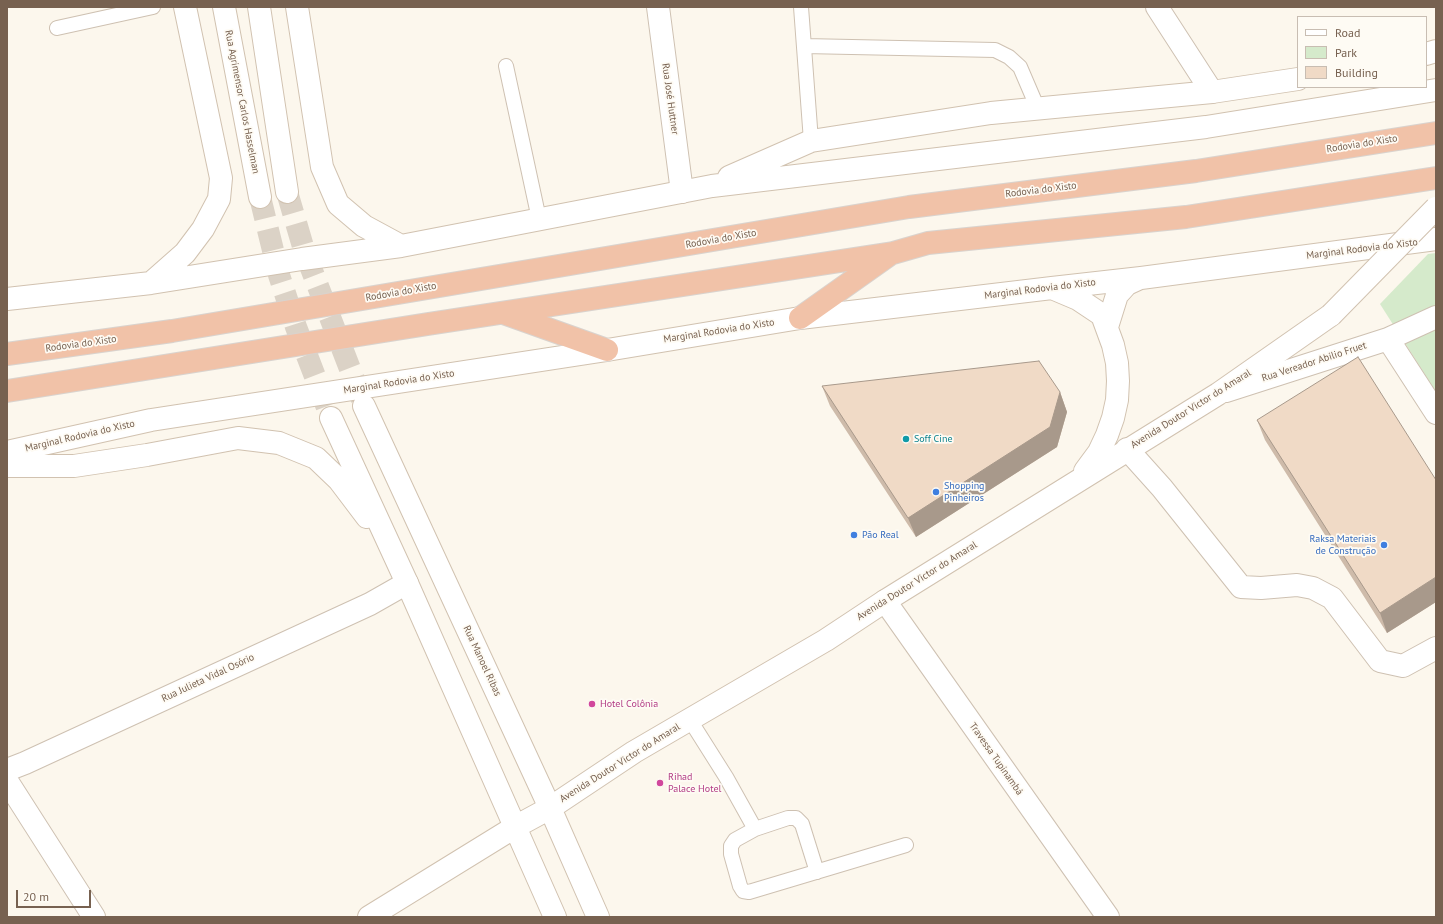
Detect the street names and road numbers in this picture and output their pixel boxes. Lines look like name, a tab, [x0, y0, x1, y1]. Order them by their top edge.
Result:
street label: Rua Agrimensor Carlos Hasselman	[222, 29, 262, 175]
street label: Rua José Huttner	[659, 63, 681, 135]
street label: Rodovia do Xisto	[1326, 132, 1398, 156]
street label: Rodovia do Xisto	[1005, 180, 1077, 200]
street label: Rodovia do Xisto	[685, 227, 757, 251]
street label: Marginal Rodovia do Xisto	[1306, 236, 1418, 262]
street label: Marginal Rodovia do Xisto	[984, 276, 1096, 302]
street label: Rodovia do Xisto	[365, 280, 437, 304]
street label: Marginal Rodovia do Xisto	[663, 316, 775, 346]
street label: Rodovia do Xisto	[45, 333, 117, 355]
street label: Rua Vereador Abilio Fruet	[1260, 339, 1368, 385]
street label: Marginal Rodovia do Xisto	[343, 367, 455, 397]
street label: Avenida Doutor Victor do Amaral	[1129, 367, 1253, 451]
street label: Marginal Rodovia do Xisto	[24, 418, 136, 454]
street label: Avenida Doutor Victor do Amaral	[855, 539, 979, 623]
street label: Rua Manoel Ribas	[460, 624, 504, 698]
street label: Rua Julieta Vidal Osório	[160, 651, 256, 705]
street label: Avenida Doutor Victor do Amaral	[558, 721, 682, 805]
street label: Travessa Tupinambá	[967, 721, 1025, 797]

